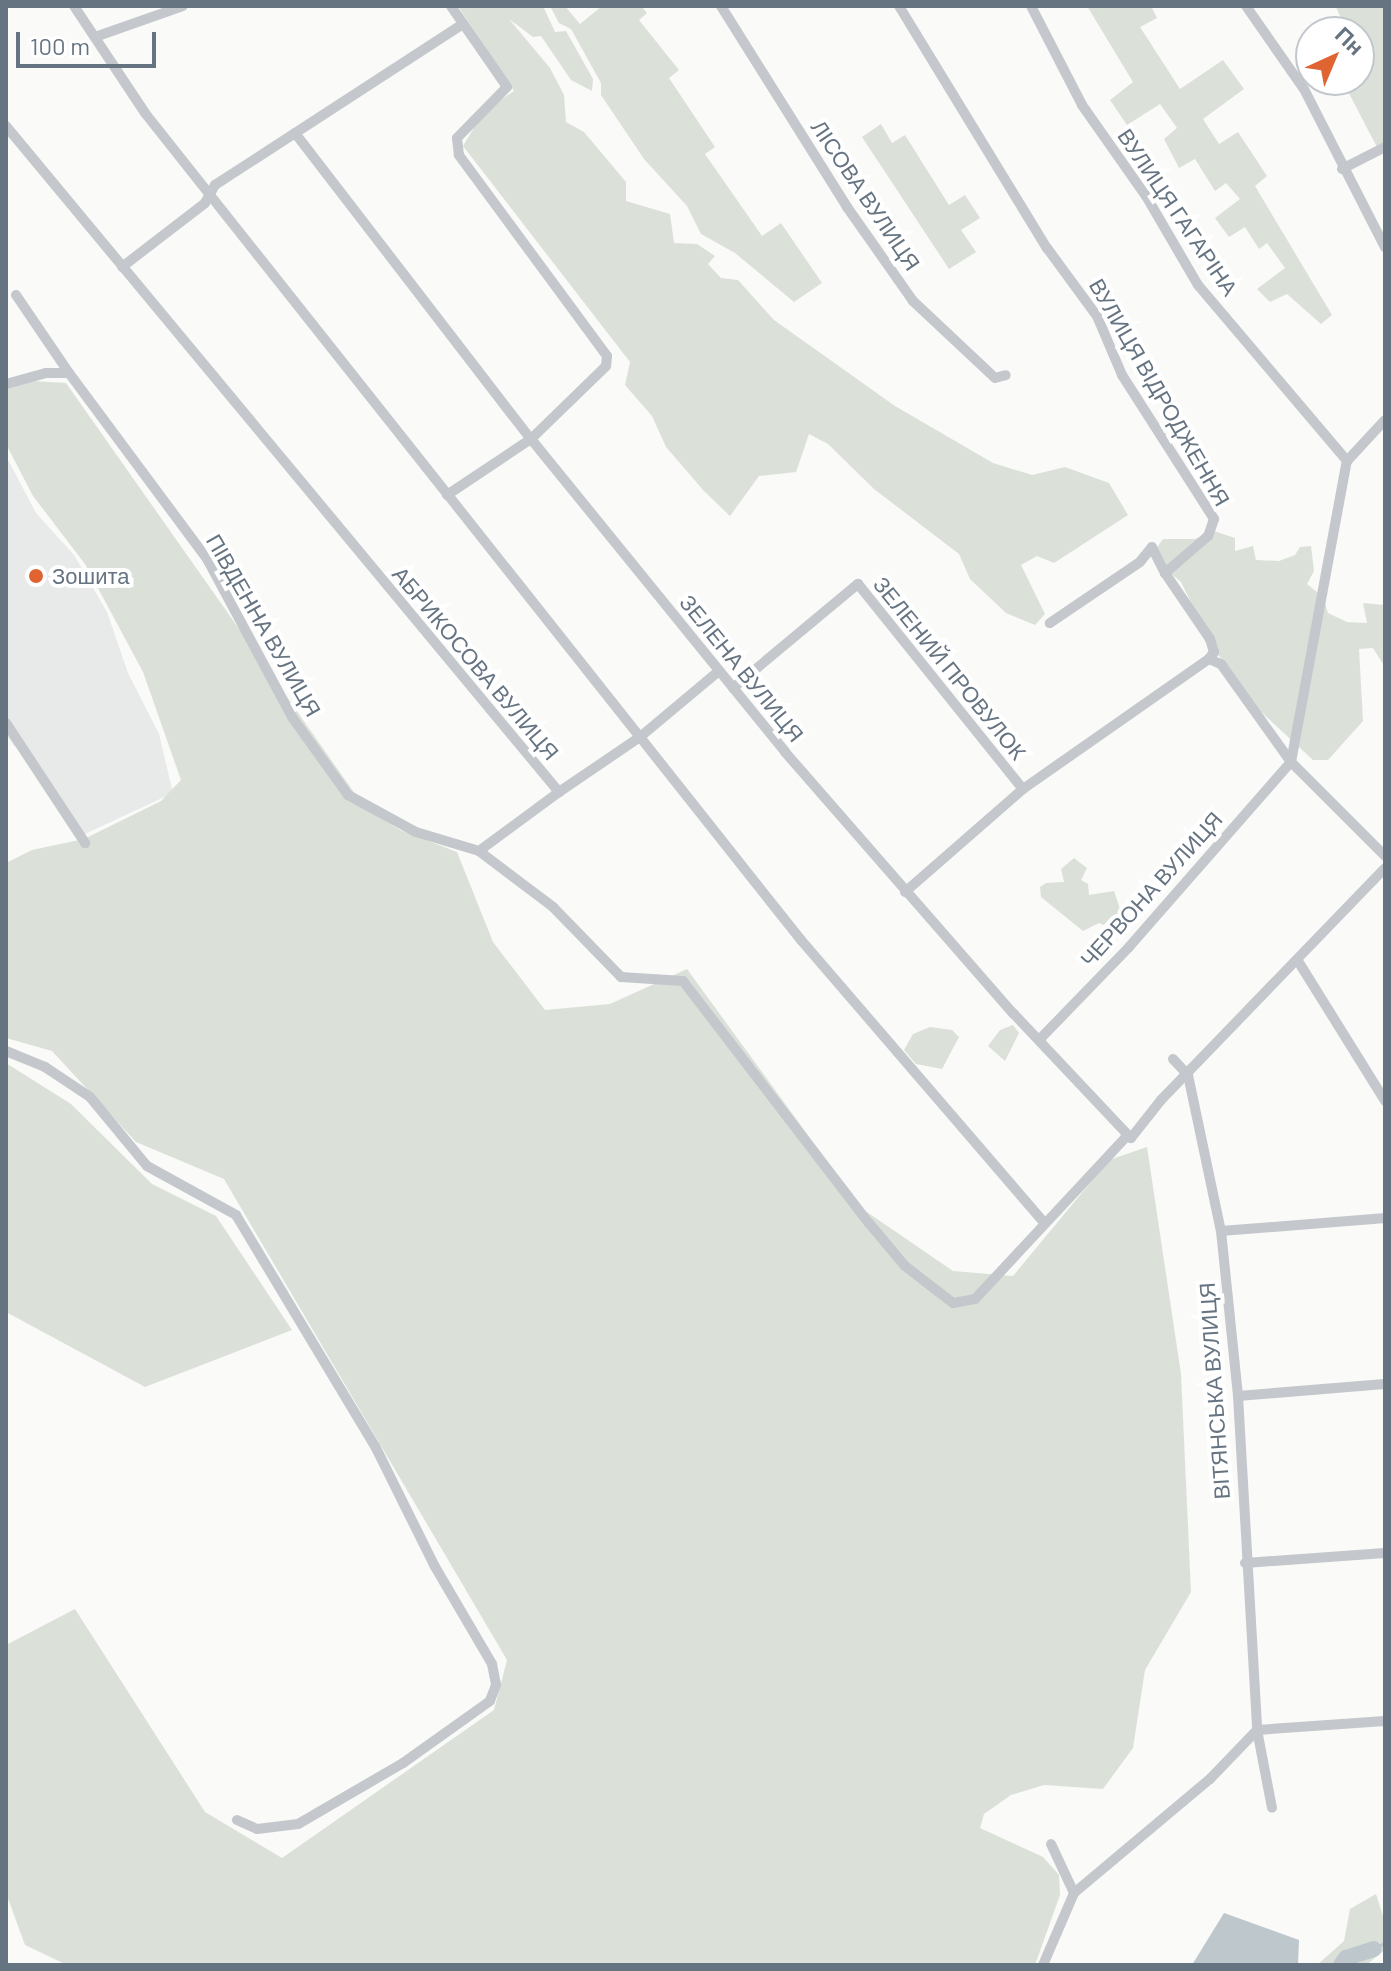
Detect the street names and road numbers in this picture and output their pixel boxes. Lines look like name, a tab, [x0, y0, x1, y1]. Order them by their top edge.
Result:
street label: ЛІСОВА ВУЛИЦЯ	[806, 115, 926, 275]
street label: ВУЛИЦЯ ГАГАРІНА	[1112, 124, 1244, 300]
street label: ВУЛИЦЯ ВІДРОДЖЕННЯ	[1084, 274, 1236, 510]
street label: ПІВДЕННА ВУЛИЦЯ	[201, 529, 327, 721]
street label: АБРИКОСОВА ВУЛИЦЯ	[387, 561, 565, 765]
street label: ЗЕЛЕНИЙ ПРОВУЛОК	[868, 571, 1032, 765]
street label: ЗЕЛЕНА ВУЛИЦЯ	[675, 589, 809, 747]
street label: ЧЕРВОНА ВУЛИЦЯ	[1074, 806, 1228, 972]
street label: ВІТЯНСЬКА ВУЛИЦЯ	[1193, 1282, 1235, 1500]

